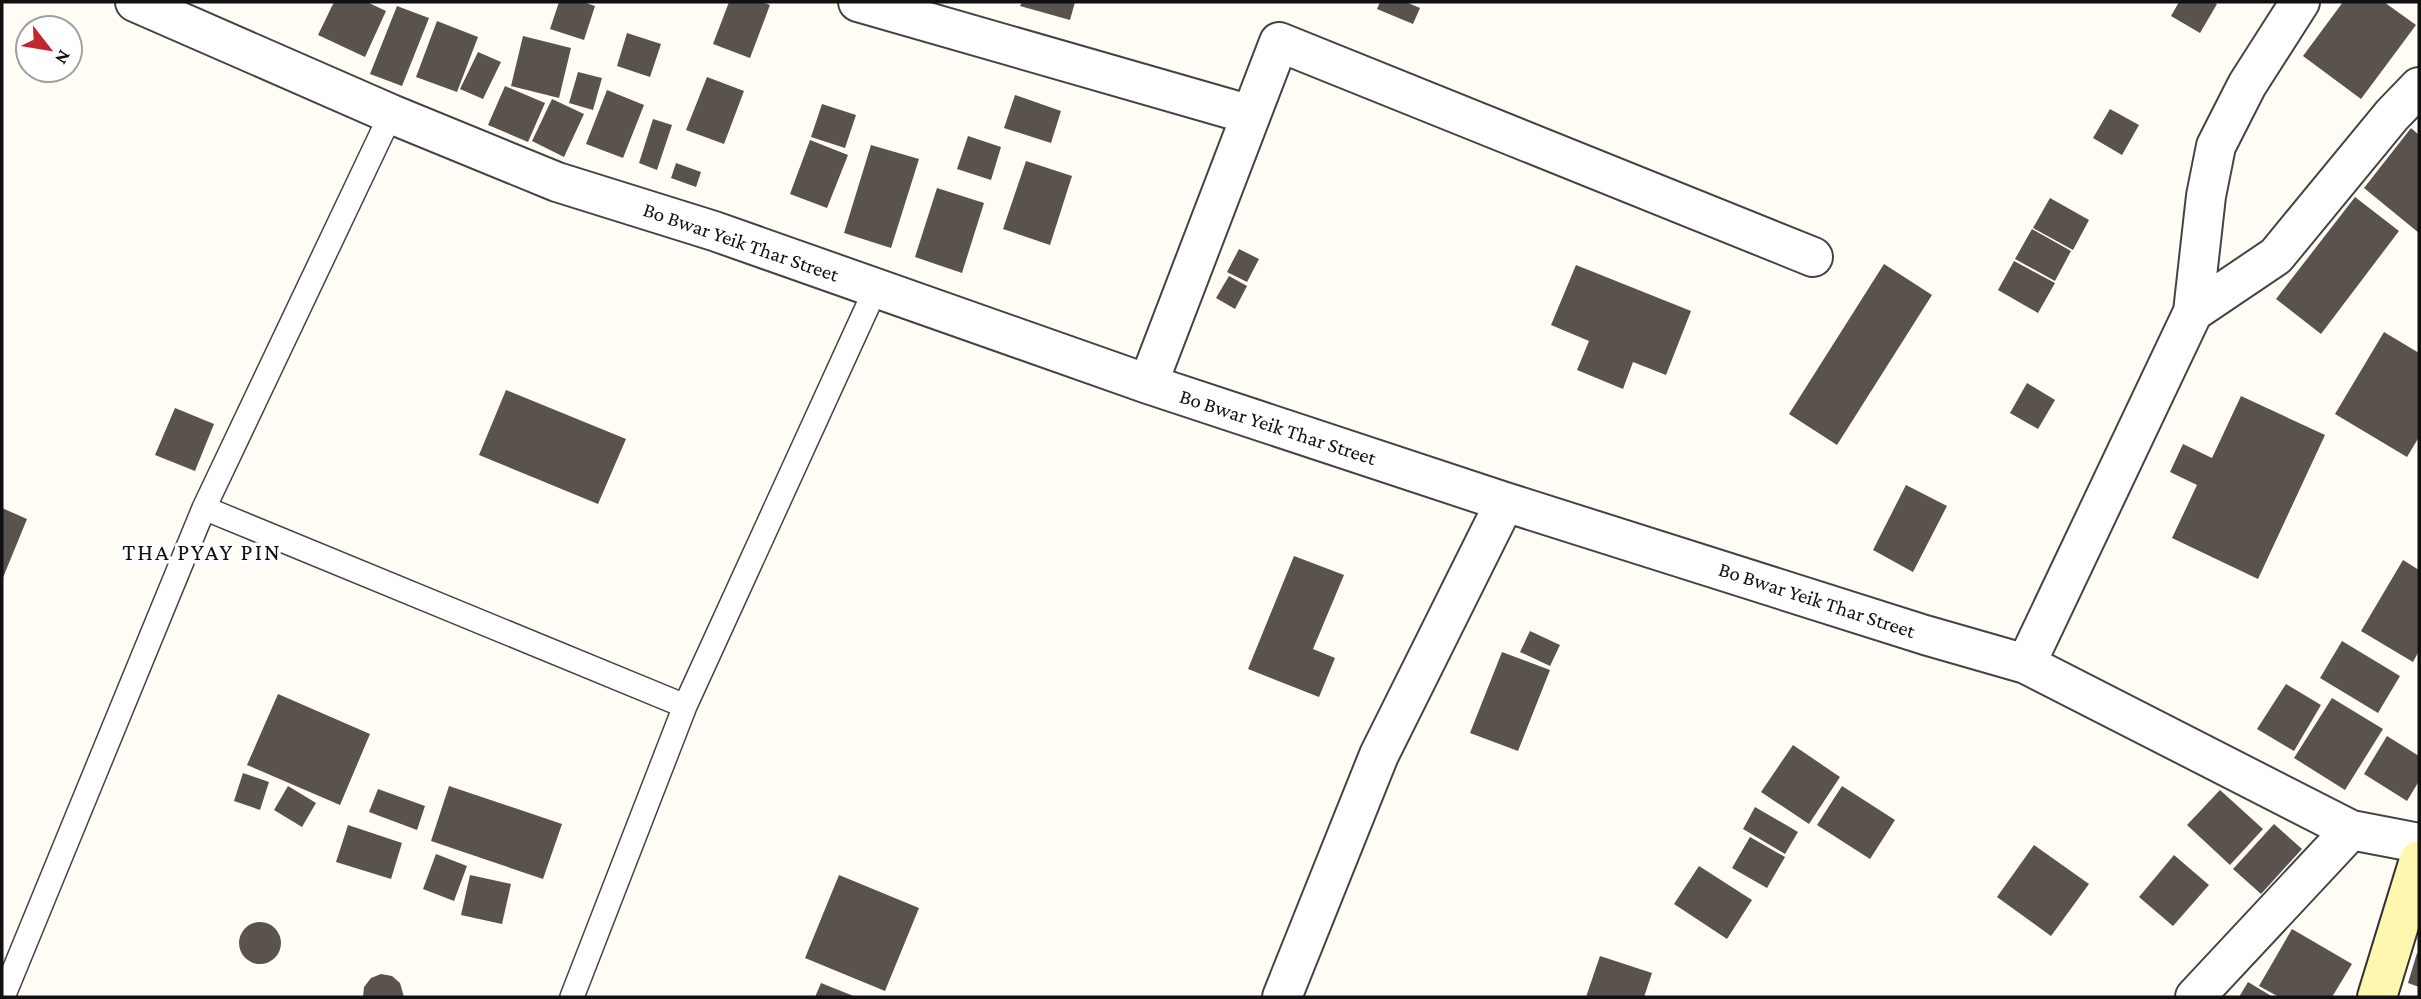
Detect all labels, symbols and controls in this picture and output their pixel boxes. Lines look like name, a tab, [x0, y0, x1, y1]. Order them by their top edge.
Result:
north arrow	[14, 14, 84, 84]
text: N	[51, 47, 75, 68]
street label: Bo Bwar Yeik Thar Street	[640, 197, 843, 287]
street label: Bo Bwar Yeik Thar Street	[1177, 384, 1380, 470]
district label: THA PYAY PIN	[122, 538, 282, 565]
street label: Bo Bwar Yeik Thar Street	[1716, 557, 1919, 643]

